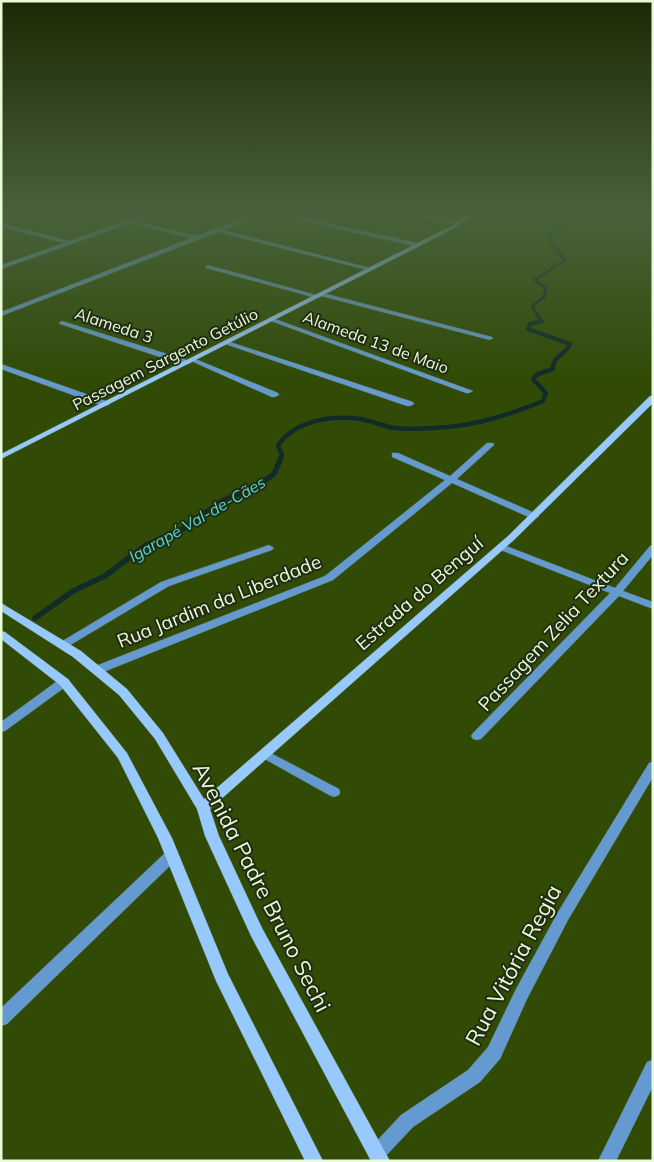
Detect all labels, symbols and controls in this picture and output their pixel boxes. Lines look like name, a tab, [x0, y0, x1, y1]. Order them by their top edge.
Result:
street label: Passagem Sargento Getúlio	[69, 303, 261, 415]
street label: Alameda 3	[72, 303, 156, 347]
street label: Alameda 13 de Maio	[300, 306, 452, 378]
water label: Igarapé Val-de-Cães	[125, 472, 269, 566]
street label: Estrada do Benguí	[350, 530, 489, 655]
street label: Passagem Zelia Textura	[473, 546, 633, 716]
street label: Rua Jardim da Liberdade	[113, 549, 325, 653]
street label: Avenida Padre Bruno Sechi	[187, 757, 337, 1017]
street label: Rua Vitória Regia	[459, 880, 567, 1050]

